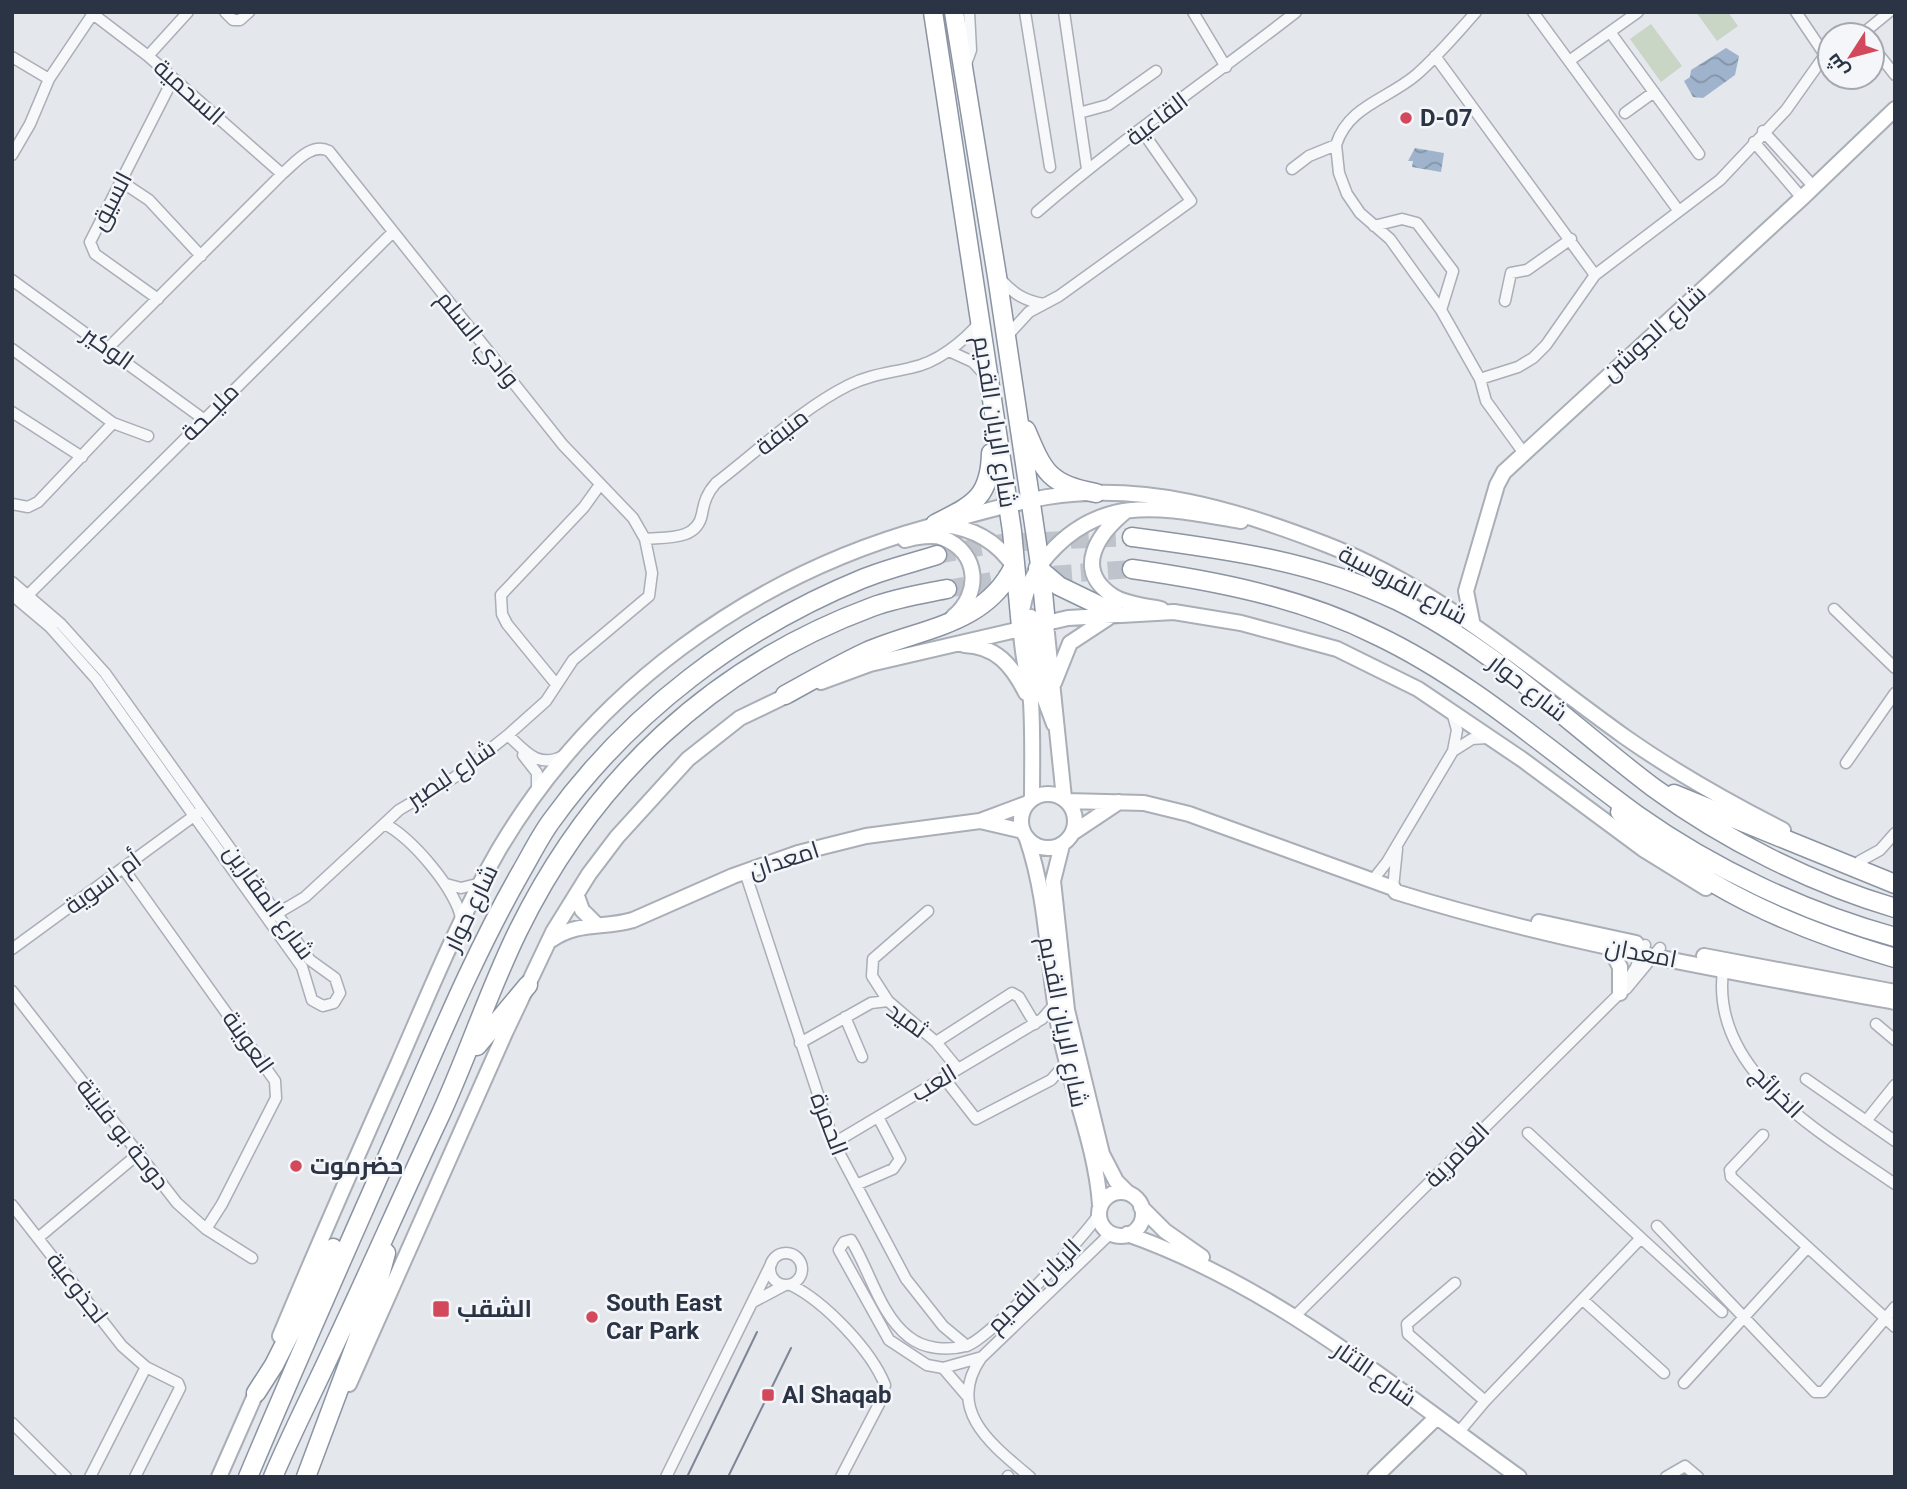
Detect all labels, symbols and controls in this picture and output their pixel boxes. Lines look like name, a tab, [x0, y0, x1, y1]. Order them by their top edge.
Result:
north arrow	[1816, 21, 1886, 91]
text: ش	[1821, 49, 1854, 82]
street label: السحمية	[148, 53, 230, 131]
street label: القاعية	[1120, 87, 1194, 151]
place label: D-07	[1420, 104, 1473, 132]
marker: D-07	[1398, 110, 1414, 126]
street label: السيق	[84, 167, 139, 236]
street label: شارع الجوشن	[1596, 279, 1713, 388]
street label: وادي السلم	[428, 285, 525, 395]
street label: الوكير	[75, 319, 139, 376]
street label: شارع الريان القديم	[966, 334, 1022, 510]
street label: مليــحة	[175, 377, 245, 447]
street label: منيفة	[750, 403, 814, 461]
street label: شارع الفروسية	[1333, 539, 1472, 632]
street label: شارع حوار	[1480, 647, 1573, 729]
street label: شارع لبصير	[400, 734, 502, 817]
street label: امعدان	[745, 835, 823, 885]
street label: شارع المقارين	[216, 839, 320, 966]
street label: أم اسوية	[58, 844, 148, 922]
street label: شارع حوار	[437, 860, 506, 958]
street label: امعدان	[1603, 932, 1679, 974]
street label: شارع الريان القديم	[1031, 934, 1093, 1110]
street label: ثميد	[882, 996, 933, 1044]
street label: العوينة	[217, 1005, 279, 1079]
street label: العب	[906, 1059, 962, 1107]
street label: الخرائج	[1744, 1060, 1809, 1125]
street label: دوحة بو فليتة	[71, 1073, 175, 1195]
street label: الحمرة	[804, 1089, 854, 1159]
street label: العامرية	[1419, 1117, 1495, 1193]
place label: حضرموت	[310, 1152, 403, 1180]
marker: حضرموت	[288, 1158, 304, 1174]
street label: الريان القديم	[981, 1233, 1088, 1340]
street label: لجذوعية	[41, 1247, 113, 1329]
place label: South East Car Park	[606, 1289, 722, 1345]
place label: الشقب	[457, 1295, 532, 1323]
marker: الشقب	[431, 1299, 451, 1319]
marker: South East Car Park	[584, 1309, 600, 1325]
street label: شارع الآثار	[1326, 1334, 1422, 1414]
place label: Al Shaqab	[782, 1381, 891, 1409]
marker: Al Shaqab	[760, 1387, 776, 1403]

